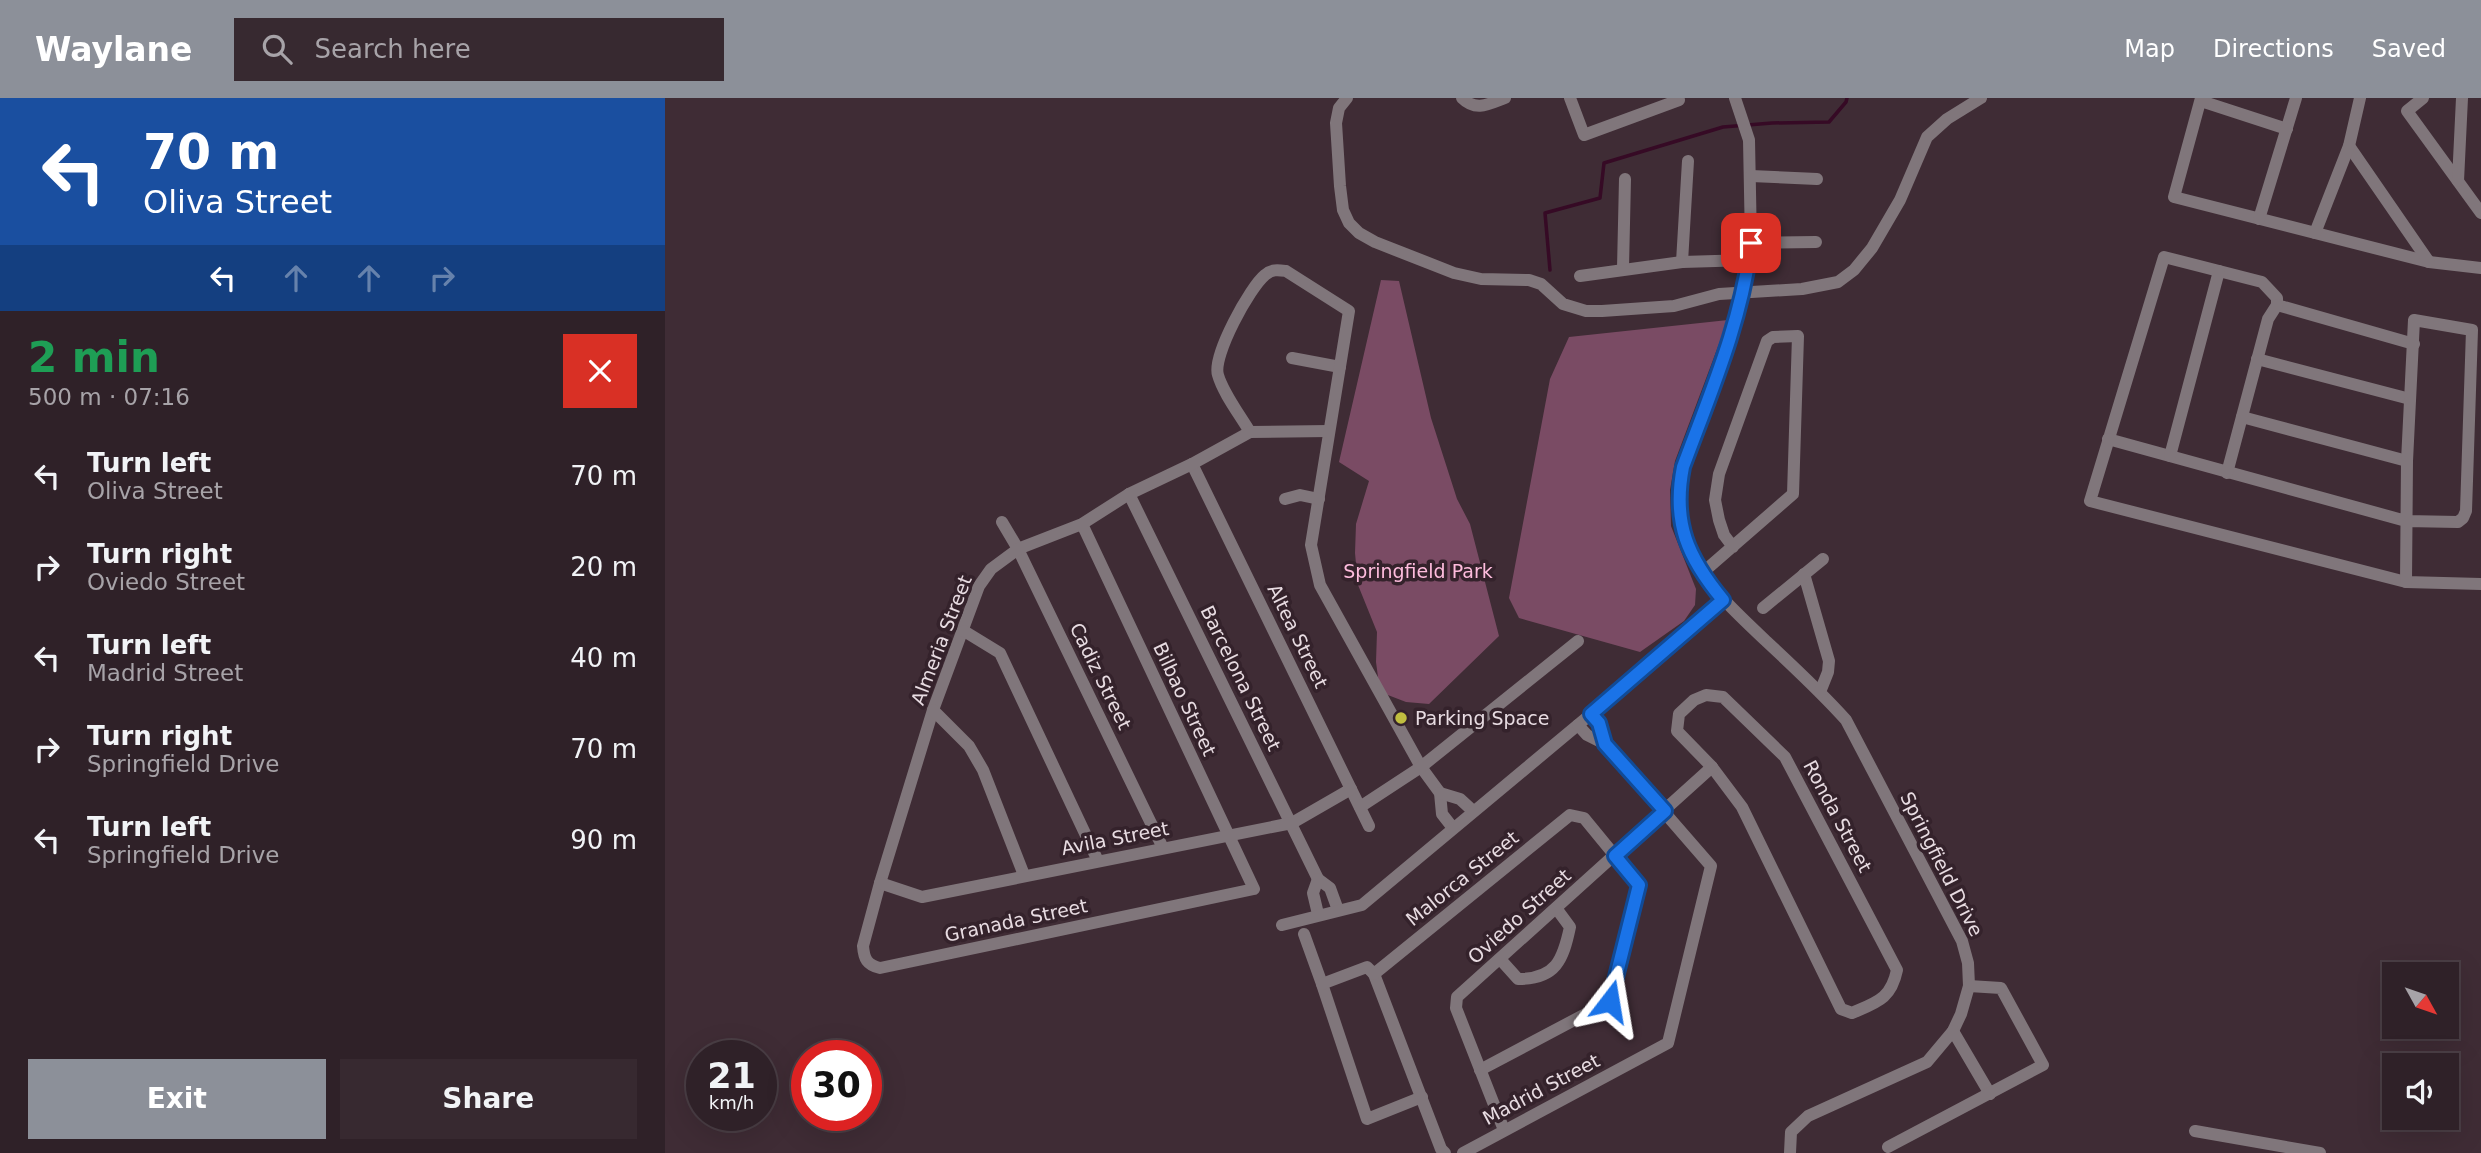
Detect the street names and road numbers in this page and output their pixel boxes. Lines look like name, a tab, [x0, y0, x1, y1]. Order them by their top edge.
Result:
street label: Almeria Street	[906, 572, 976, 708]
street label: Altea Street	[1263, 580, 1333, 692]
street label: Barcelona Street	[1196, 602, 1286, 754]
street label: Cadiz Street	[1066, 619, 1136, 733]
street label: Bilbao Street	[1149, 639, 1221, 759]
street label: Ronda Street	[1799, 756, 1877, 876]
street label: Springfield Drive	[1896, 788, 1988, 940]
street label: Avila Street	[1059, 817, 1171, 859]
street label: Malorca Street	[1401, 826, 1523, 930]
street label: Oviedo Street	[1463, 864, 1575, 968]
street label: Granada Street	[943, 894, 1089, 946]
street label: Madrid Street	[1479, 1049, 1603, 1129]

